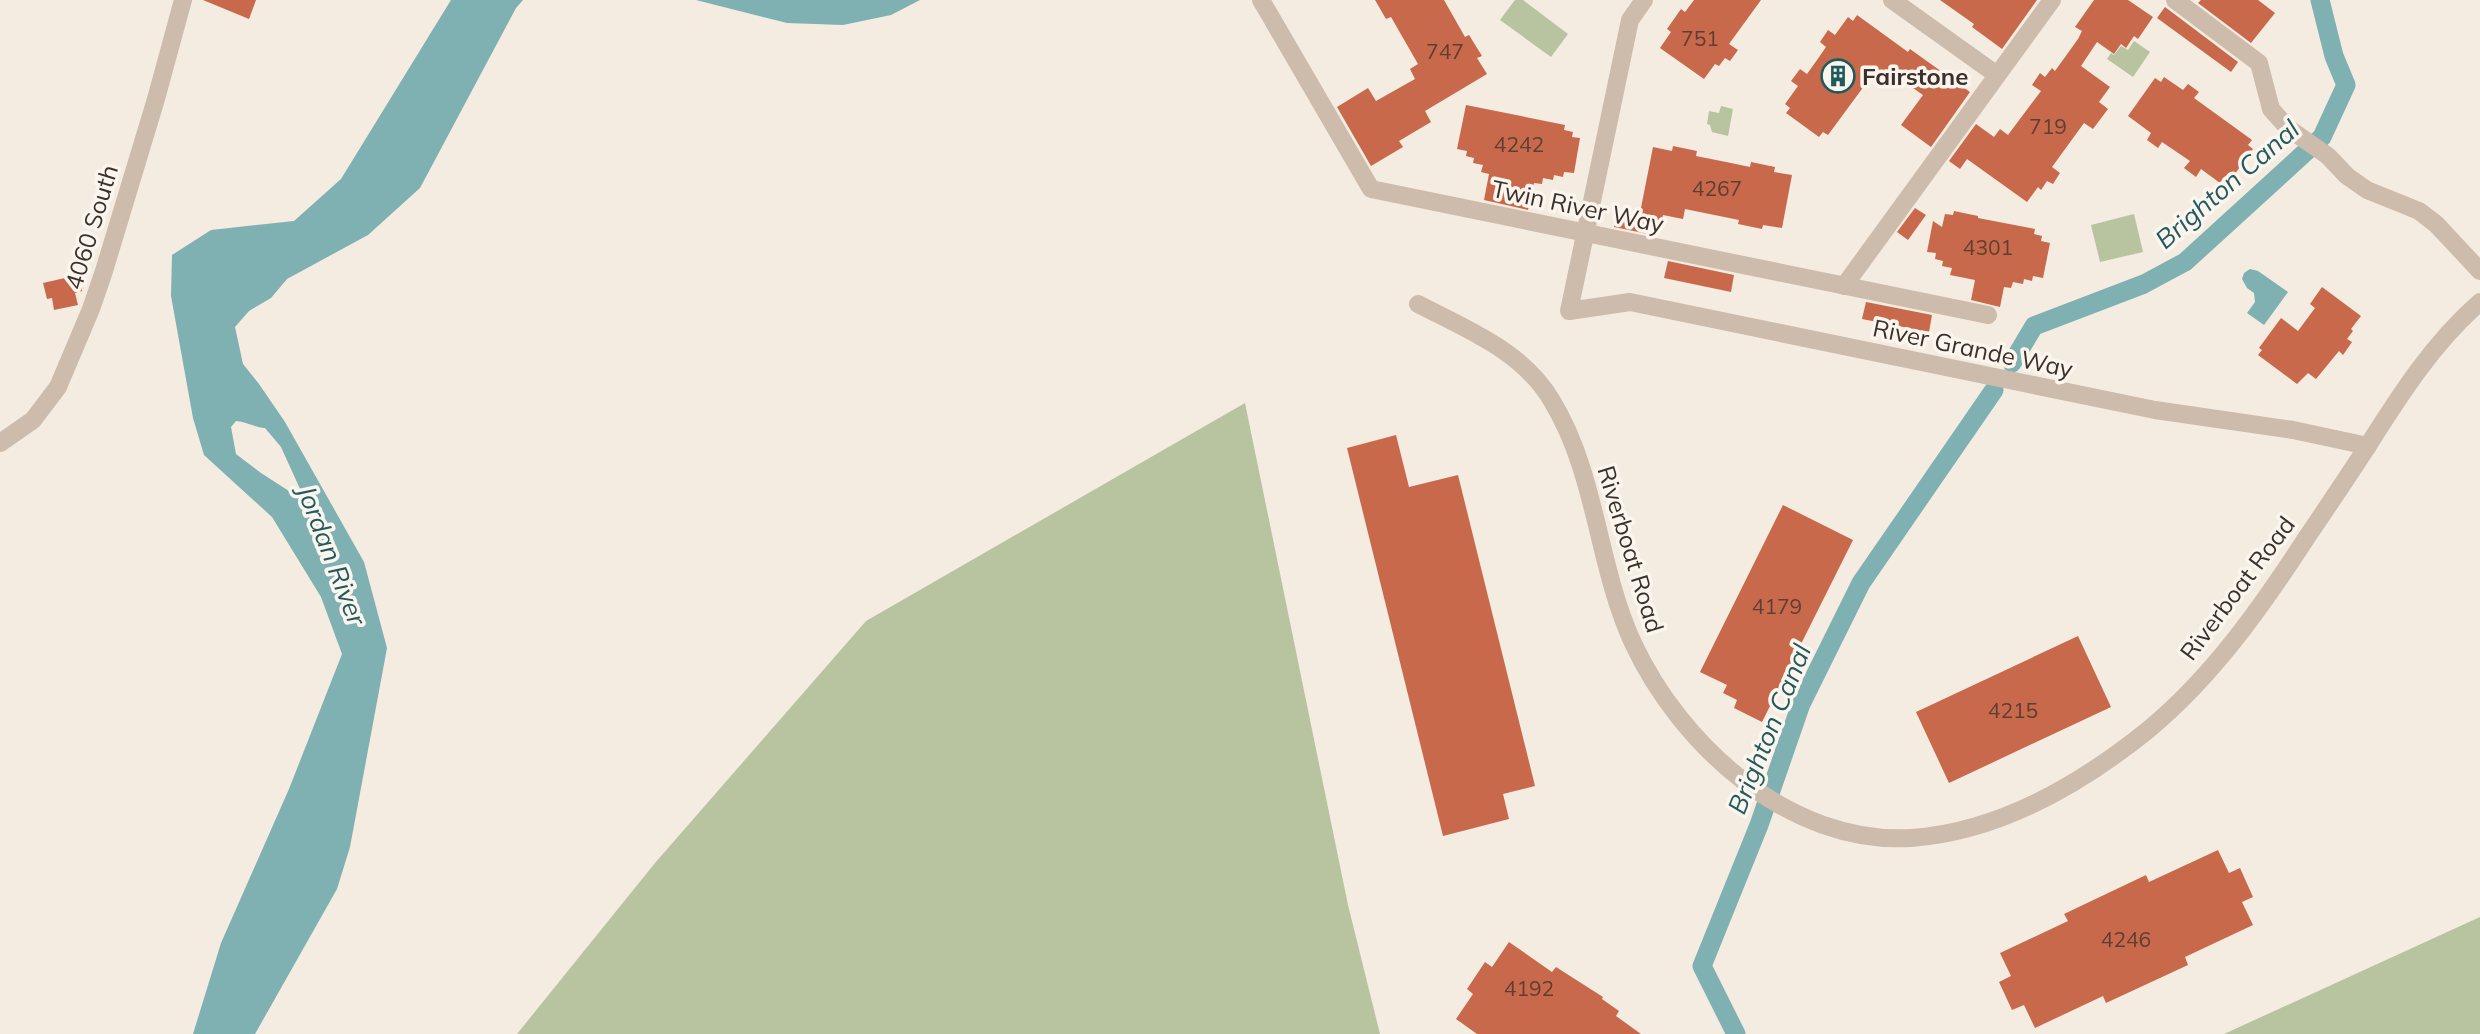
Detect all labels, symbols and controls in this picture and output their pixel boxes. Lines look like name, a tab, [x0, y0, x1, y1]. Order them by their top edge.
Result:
house number: 751	[1681, 25, 1719, 51]
house number: 747	[1426, 38, 1464, 64]
building icon: Fairstone	[1819, 57, 1857, 95]
place label: Fairstone	[1862, 61, 1968, 91]
water label: Brighton Canal	[2148, 112, 2306, 256]
house number: 719	[2029, 113, 2067, 139]
house number: 4242	[1494, 131, 1544, 157]
street label: 4060 South	[58, 161, 124, 293]
street label: Twin River Way	[1489, 173, 1667, 239]
house number: 4267	[1692, 175, 1742, 201]
house number: 4301	[1963, 234, 2013, 260]
street label: River Grande Way	[1870, 312, 2076, 384]
street label: Riverboat Road	[1591, 462, 1671, 636]
water label: Jordan River	[289, 478, 374, 631]
street label: Riverboat Road	[2173, 510, 2301, 666]
house number: 4179	[1752, 593, 1802, 619]
water label: Brighton Canal	[1720, 639, 1818, 819]
house number: 4215	[1988, 697, 2038, 723]
house number: 4246	[2101, 926, 2151, 952]
house number: 4192	[1504, 975, 1554, 1001]

